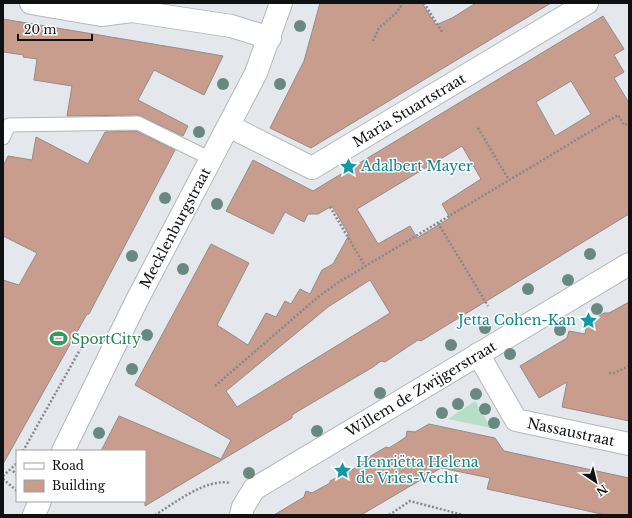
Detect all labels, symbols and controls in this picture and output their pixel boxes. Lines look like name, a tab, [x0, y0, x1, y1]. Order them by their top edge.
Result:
scale bar	[18, 16, 92, 42]
text: 20 m	[24, 22, 56, 37]
street label: Maria Stuartstraat	[349, 69, 469, 151]
place icon: Adalbert Mayer	[338, 156, 358, 176]
place label: Adalbert Mayer	[360, 157, 473, 175]
street label: Mecklenburgstraat	[136, 164, 215, 291]
place icon: Jetta Cohen-Kan	[579, 310, 599, 330]
place label: Jetta Cohen-Kan	[456, 311, 576, 329]
sports icon: SportCity	[48, 329, 68, 349]
place label: SportCity	[71, 330, 141, 348]
street label: Willem de Zwijgerstraat	[342, 337, 500, 442]
street label: Nassaustraat	[526, 414, 617, 450]
legend	[16, 450, 146, 502]
place label: Henriëtta Helena de Vries-Vecht	[356, 453, 479, 487]
text: Road	[52, 458, 84, 473]
place icon: Henriëtta Helena de Vries-Vecht	[333, 460, 353, 480]
north arrow	[576, 462, 616, 502]
text: Building	[52, 478, 106, 493]
text: N	[593, 481, 610, 499]

